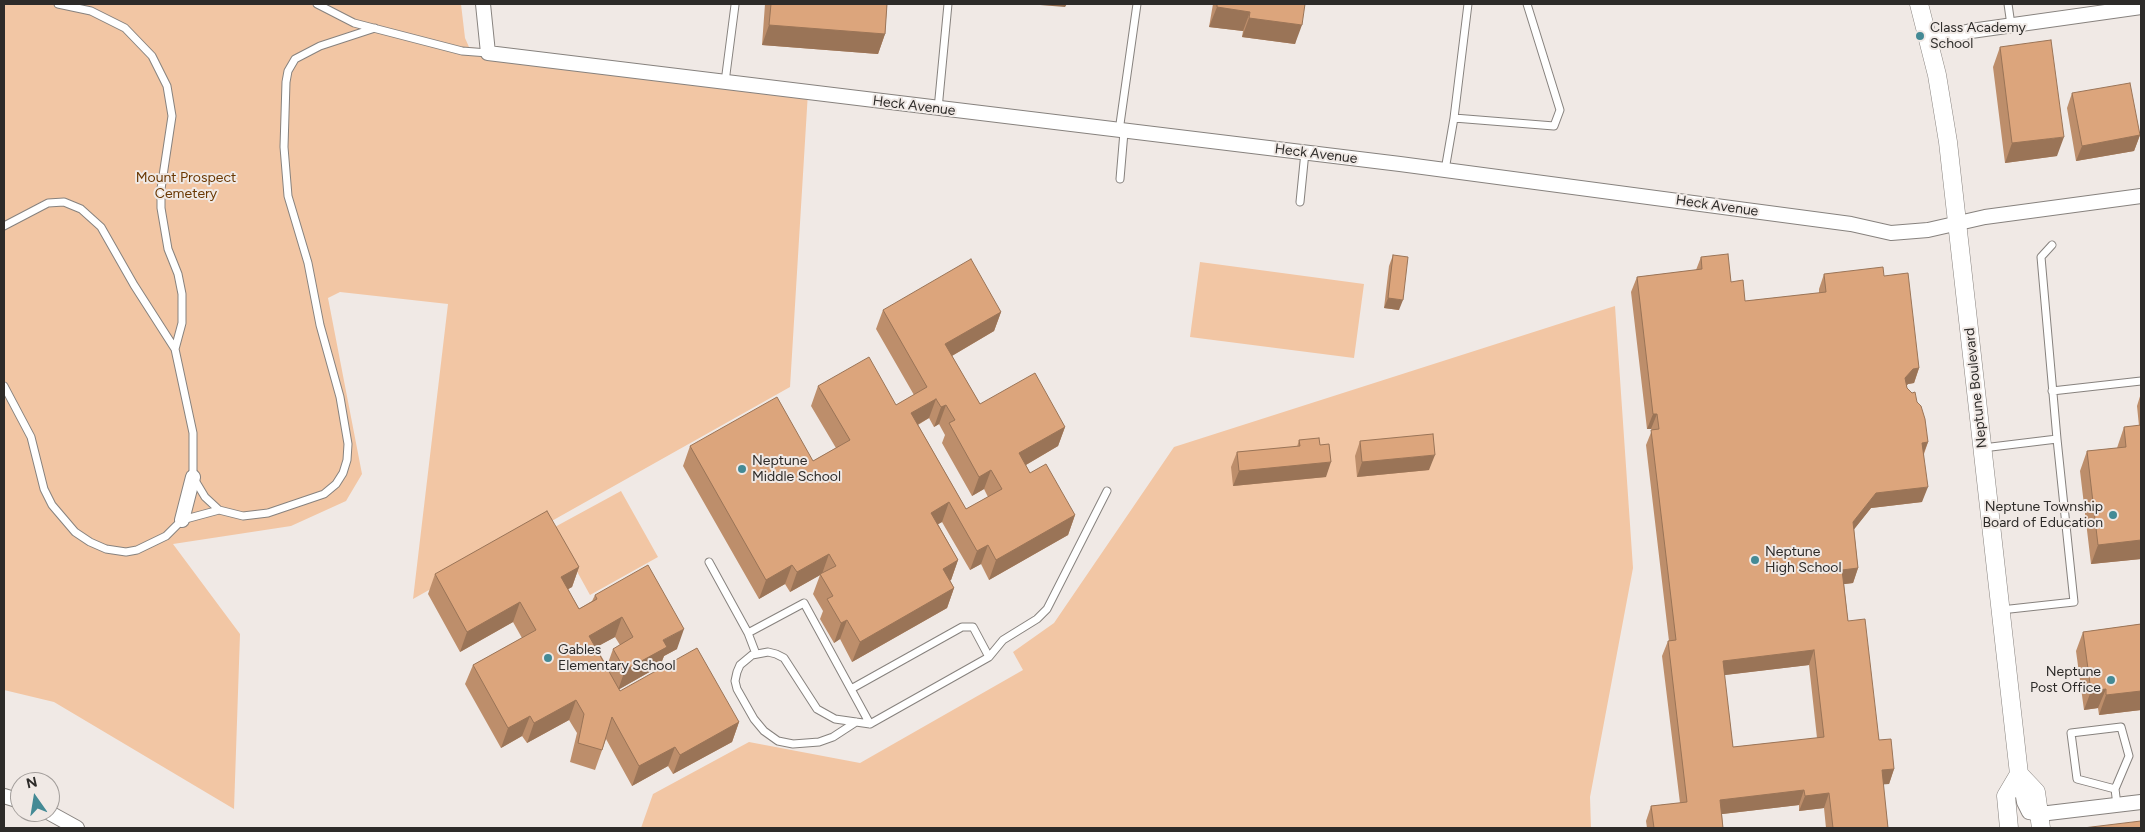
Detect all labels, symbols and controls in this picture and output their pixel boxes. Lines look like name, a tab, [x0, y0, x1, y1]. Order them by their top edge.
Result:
place label: Class Academy School	[1930, 20, 2026, 52]
marker: Class Academy School	[1914, 30, 1926, 42]
street label: Heck Avenue	[872, 93, 956, 119]
street label: Heck Avenue	[1274, 141, 1358, 167]
park label: Mount Prospect Cemetery	[136, 170, 236, 202]
street label: Heck Avenue	[1675, 192, 1759, 220]
street label: Neptune Boulevard	[1961, 327, 1991, 449]
place label: Neptune Middle School	[752, 453, 841, 486]
marker: Neptune Middle School	[736, 463, 748, 475]
place label: Neptune Township Board of Education	[1983, 499, 2103, 532]
marker: Neptune Township Board of Education	[2107, 509, 2119, 521]
place label: Neptune High School	[1765, 544, 1842, 576]
marker: Neptune High School	[1749, 554, 1761, 566]
place label: Gables Elementary School	[558, 642, 676, 674]
marker: Gables Elementary School	[542, 652, 554, 664]
place label: Neptune Post Office	[2030, 664, 2101, 696]
marker: Neptune Post Office	[2105, 674, 2117, 686]
north arrow	[10, 772, 60, 822]
text: N	[25, 773, 39, 792]

